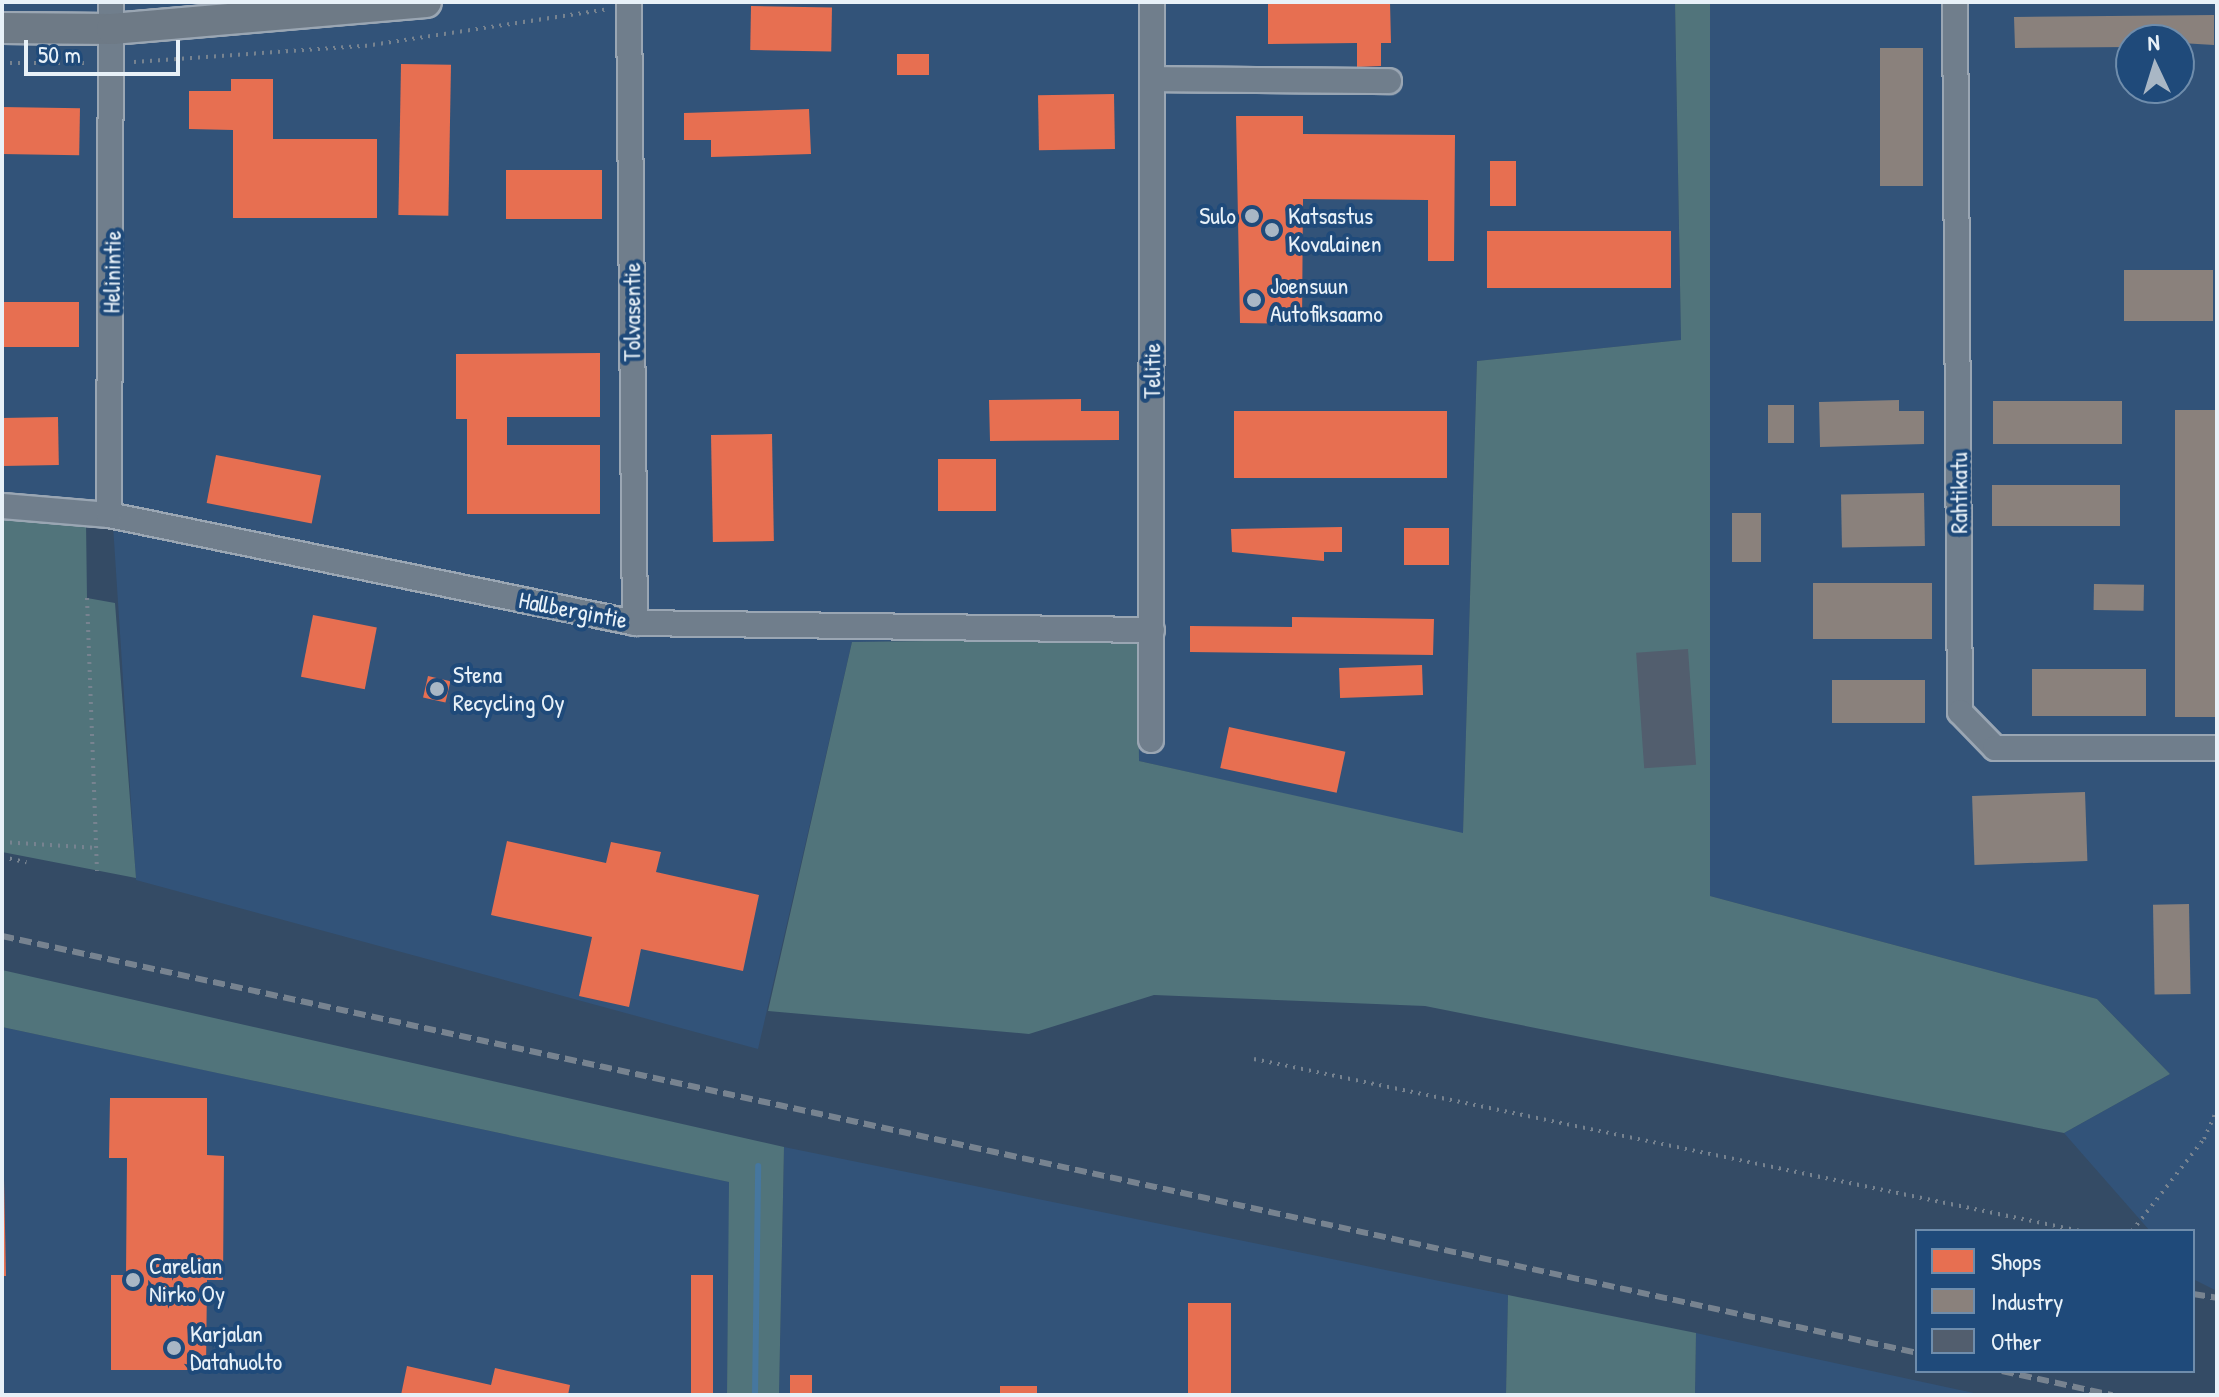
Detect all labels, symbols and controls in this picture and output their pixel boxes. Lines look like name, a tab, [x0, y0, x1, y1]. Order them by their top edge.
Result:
scale bar	[28, 24, 184, 74]
north arrow	[2115, 24, 2195, 104]
text: N	[2147, 27, 2160, 57]
text: 50 m	[38, 38, 81, 70]
place label: Sulo	[1199, 202, 1236, 230]
place label: Katsastus Kovalainen	[1288, 202, 1382, 258]
marker: Sulo	[1243, 207, 1261, 225]
marker: Katsastus Kovalainen	[1263, 221, 1281, 239]
street label: Helinintie	[97, 230, 127, 314]
street label: Tolvasentie	[618, 262, 646, 362]
place label: Joensuun Autofiksaamo	[1270, 272, 1383, 328]
marker: Joensuun Autofiksaamo	[1245, 291, 1263, 309]
street label: Telitie	[1138, 343, 1166, 399]
street label: Rahtikatu	[1945, 452, 1973, 534]
street label: Hallbergintie	[516, 585, 630, 635]
place label: Stena Recycling Oy	[453, 661, 565, 717]
marker: Stena Recycling Oy	[428, 680, 446, 698]
legend	[1915, 1229, 2195, 1373]
text: Shops	[1991, 1245, 2041, 1277]
place label: Carelian Nirko Oy	[149, 1252, 225, 1308]
marker: Carelian Nirko Oy	[124, 1271, 142, 1289]
text: Industry	[1991, 1285, 2063, 1317]
place label: Karjalan Datahuolto	[190, 1320, 282, 1376]
text: Other	[1991, 1325, 2041, 1357]
marker: Karjalan Datahuolto	[165, 1339, 183, 1357]

